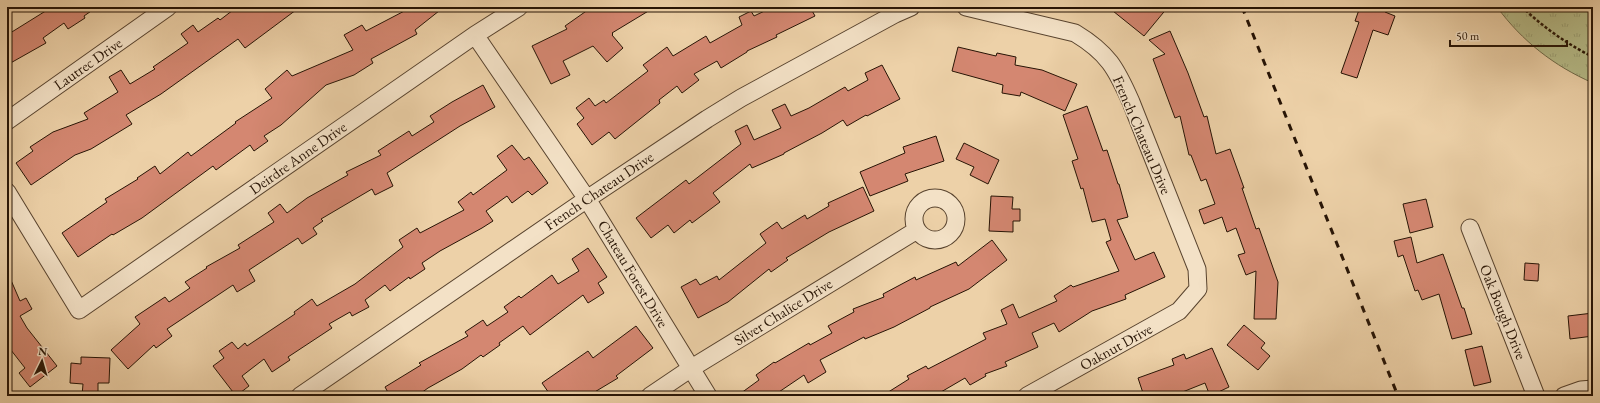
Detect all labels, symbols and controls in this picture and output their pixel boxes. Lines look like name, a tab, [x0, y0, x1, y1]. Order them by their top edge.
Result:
scale bar	[1450, 22, 1567, 48]
text: 50 m	[1456, 28, 1480, 44]
street label: Lautrec Drive	[50, 33, 126, 94]
street label: French Chateau Drive	[1109, 73, 1176, 197]
street label: Deirdre Anne Drive	[245, 117, 350, 198]
street label: French Chateau Drive	[541, 147, 657, 234]
street label: Chateau Forest Drive	[594, 217, 673, 331]
street label: Oak Bough Drive	[1476, 261, 1531, 362]
street label: Silver Chalice Drive	[730, 274, 836, 349]
street label: Oaknut Drive	[1076, 319, 1155, 374]
north arrow	[22, 341, 62, 381]
text: N	[38, 344, 48, 358]

